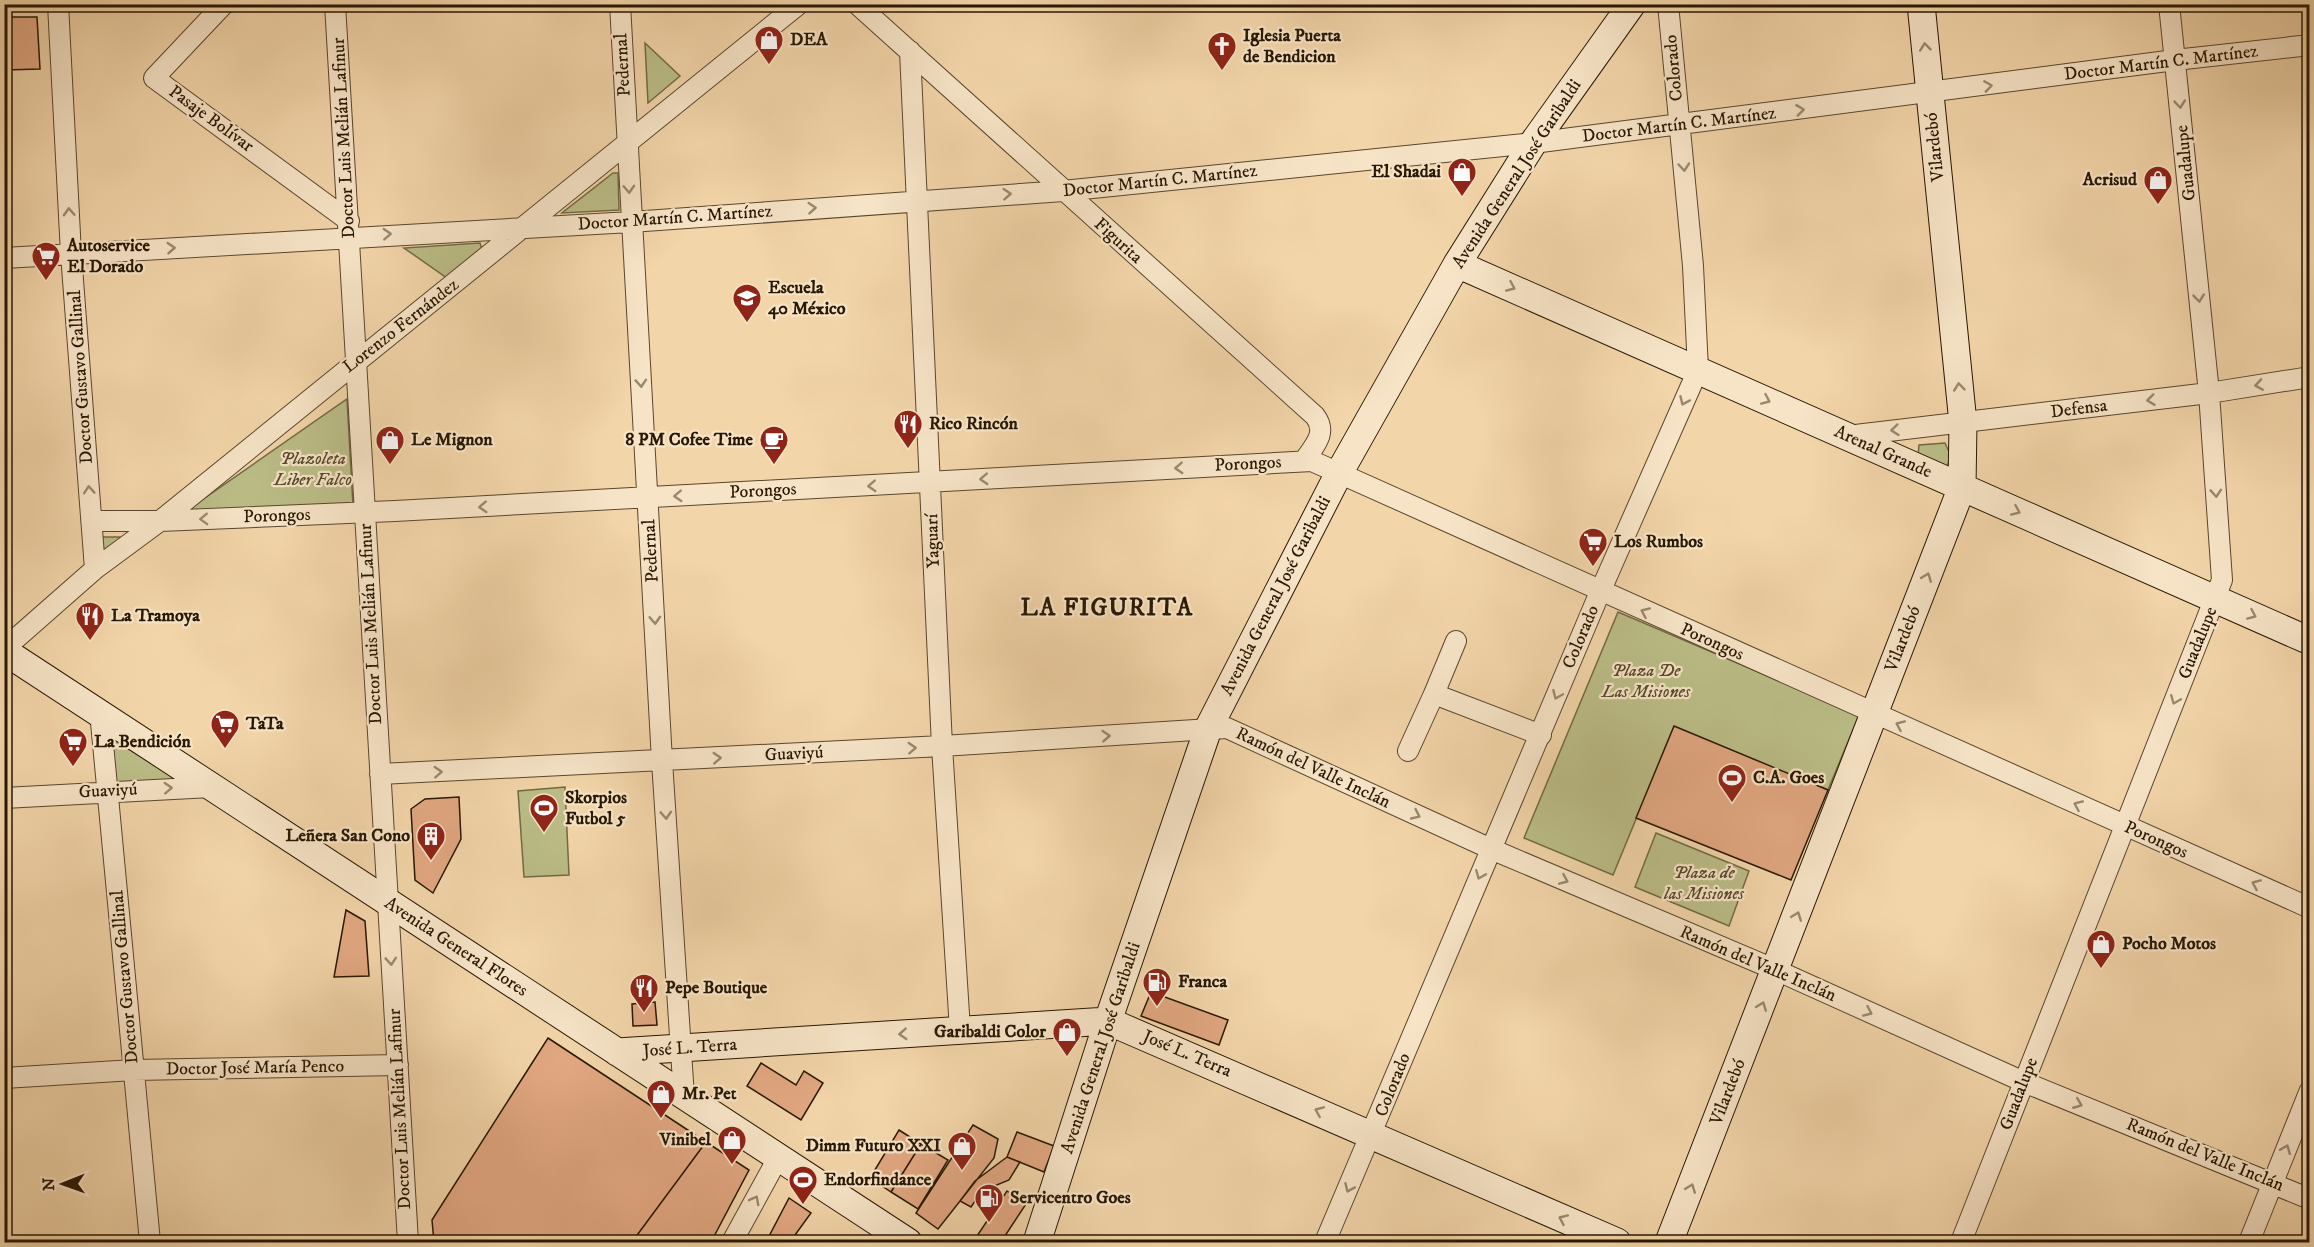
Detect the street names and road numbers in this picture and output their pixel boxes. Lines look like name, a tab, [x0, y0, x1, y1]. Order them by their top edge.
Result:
street label: Pedernal	[610, 32, 636, 97]
street label: Colorado	[1660, 34, 1688, 102]
street label: Doctor Luis Melián Lafinur	[328, 37, 360, 239]
street label: Doctor Martín C. Martínez	[2063, 40, 2259, 86]
street label: Avenida General José Garibaldi	[1448, 75, 1586, 273]
street label: Pasaje Bolívar	[164, 81, 258, 157]
street label: Doctor Martín C. Martínez	[1581, 102, 1777, 148]
street label: Vilardebó	[1920, 111, 1950, 184]
street label: Guadalupe	[2171, 124, 2201, 202]
street label: Doctor Martín C. Martínez	[1062, 160, 1258, 202]
street label: Doctor Martín C. Martínez	[577, 200, 773, 236]
street label: Figurita	[1089, 213, 1147, 269]
street label: Lorenzo Fernández	[339, 274, 463, 378]
street label: Doctor Gustavo Gallinal	[64, 289, 98, 465]
street label: Defensa	[2049, 395, 2109, 423]
street label: Arenal Grande	[1831, 421, 1935, 483]
street label: Porongos	[1214, 451, 1282, 477]
street label: Porongos	[729, 478, 797, 504]
street label: Avenida General José Garibaldi	[1216, 493, 1336, 699]
street label: Porongos	[243, 504, 311, 528]
street label: Yaguarí	[921, 512, 945, 569]
street label: Pedernal	[638, 518, 664, 583]
street label: Doctor Luis Melián Lafinur	[355, 523, 387, 725]
street label: Colorado	[1558, 602, 1604, 672]
street label: Vilardebó	[1880, 603, 1926, 676]
street label: Guadalupe	[2174, 604, 2222, 682]
street label: Porongos	[1677, 618, 1747, 666]
street label: Ramón del Valle Inclán	[1232, 723, 1394, 814]
street label: Guaviyú	[764, 741, 824, 767]
street label: Guaviyú	[78, 778, 138, 804]
street label: Porongos	[2121, 816, 2191, 864]
street label: Doctor Gustavo Gallinal	[106, 889, 144, 1065]
street label: Avenida General Flores	[380, 892, 532, 1002]
street label: Ramón del Valle Inclán	[1676, 921, 1840, 1007]
street label: Avenida General José Garibaldi	[1056, 940, 1146, 1156]
street label: Doctor Luis Melián Lafinur	[384, 1008, 416, 1210]
street label: José L. Terra	[1137, 1025, 1235, 1083]
street label: José L. Terra	[640, 1034, 738, 1062]
street label: Colorado	[1370, 1050, 1416, 1120]
street label: Doctor José María Penco	[166, 1055, 345, 1081]
street label: Guadalupe	[1995, 1055, 2043, 1133]
street label: Vilardebó	[1705, 1056, 1751, 1129]
street label: Ramón del Valle Inclán	[2123, 1113, 2287, 1197]

